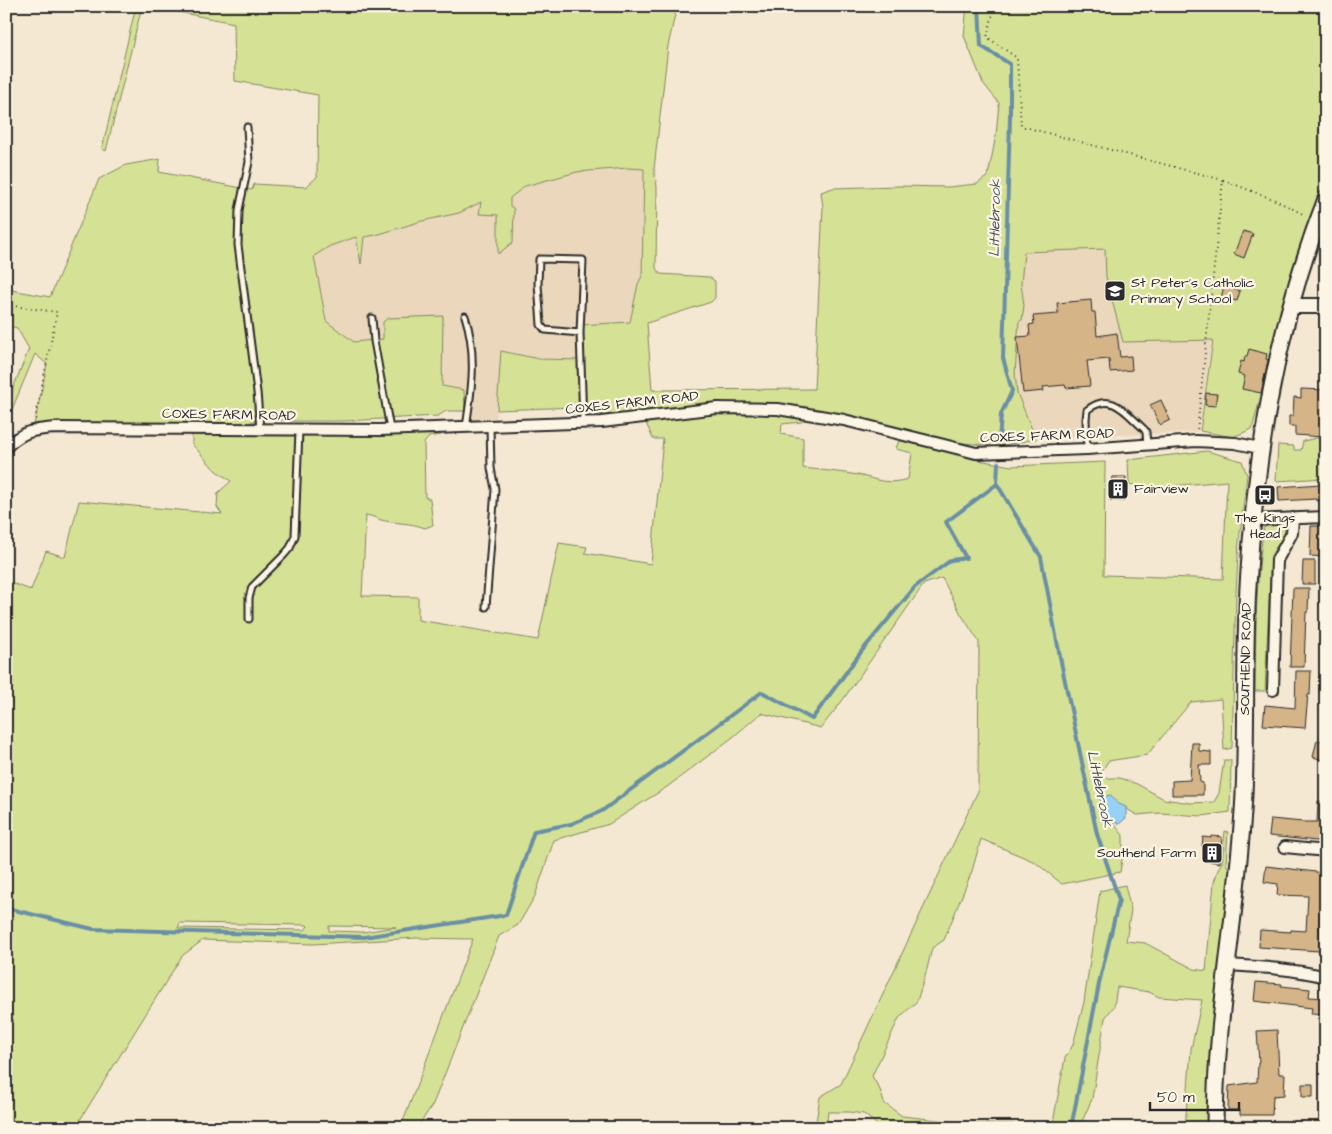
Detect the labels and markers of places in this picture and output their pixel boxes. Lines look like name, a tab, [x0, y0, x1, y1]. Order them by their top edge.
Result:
place label: St Peter's Catholic Primary School	[1131, 273, 1254, 309]
school or university icon: St Peter's Catholic Primary School	[1103, 279, 1127, 303]
building icon: Fairview	[1106, 477, 1130, 501]
place label: Fairview	[1134, 479, 1189, 499]
bus stop icon: The Kings Head	[1253, 483, 1277, 507]
place label: The Kings Head	[1235, 508, 1295, 544]
building icon: Southend Farm	[1200, 841, 1224, 865]
place label: Southend Farm	[1097, 843, 1196, 863]

